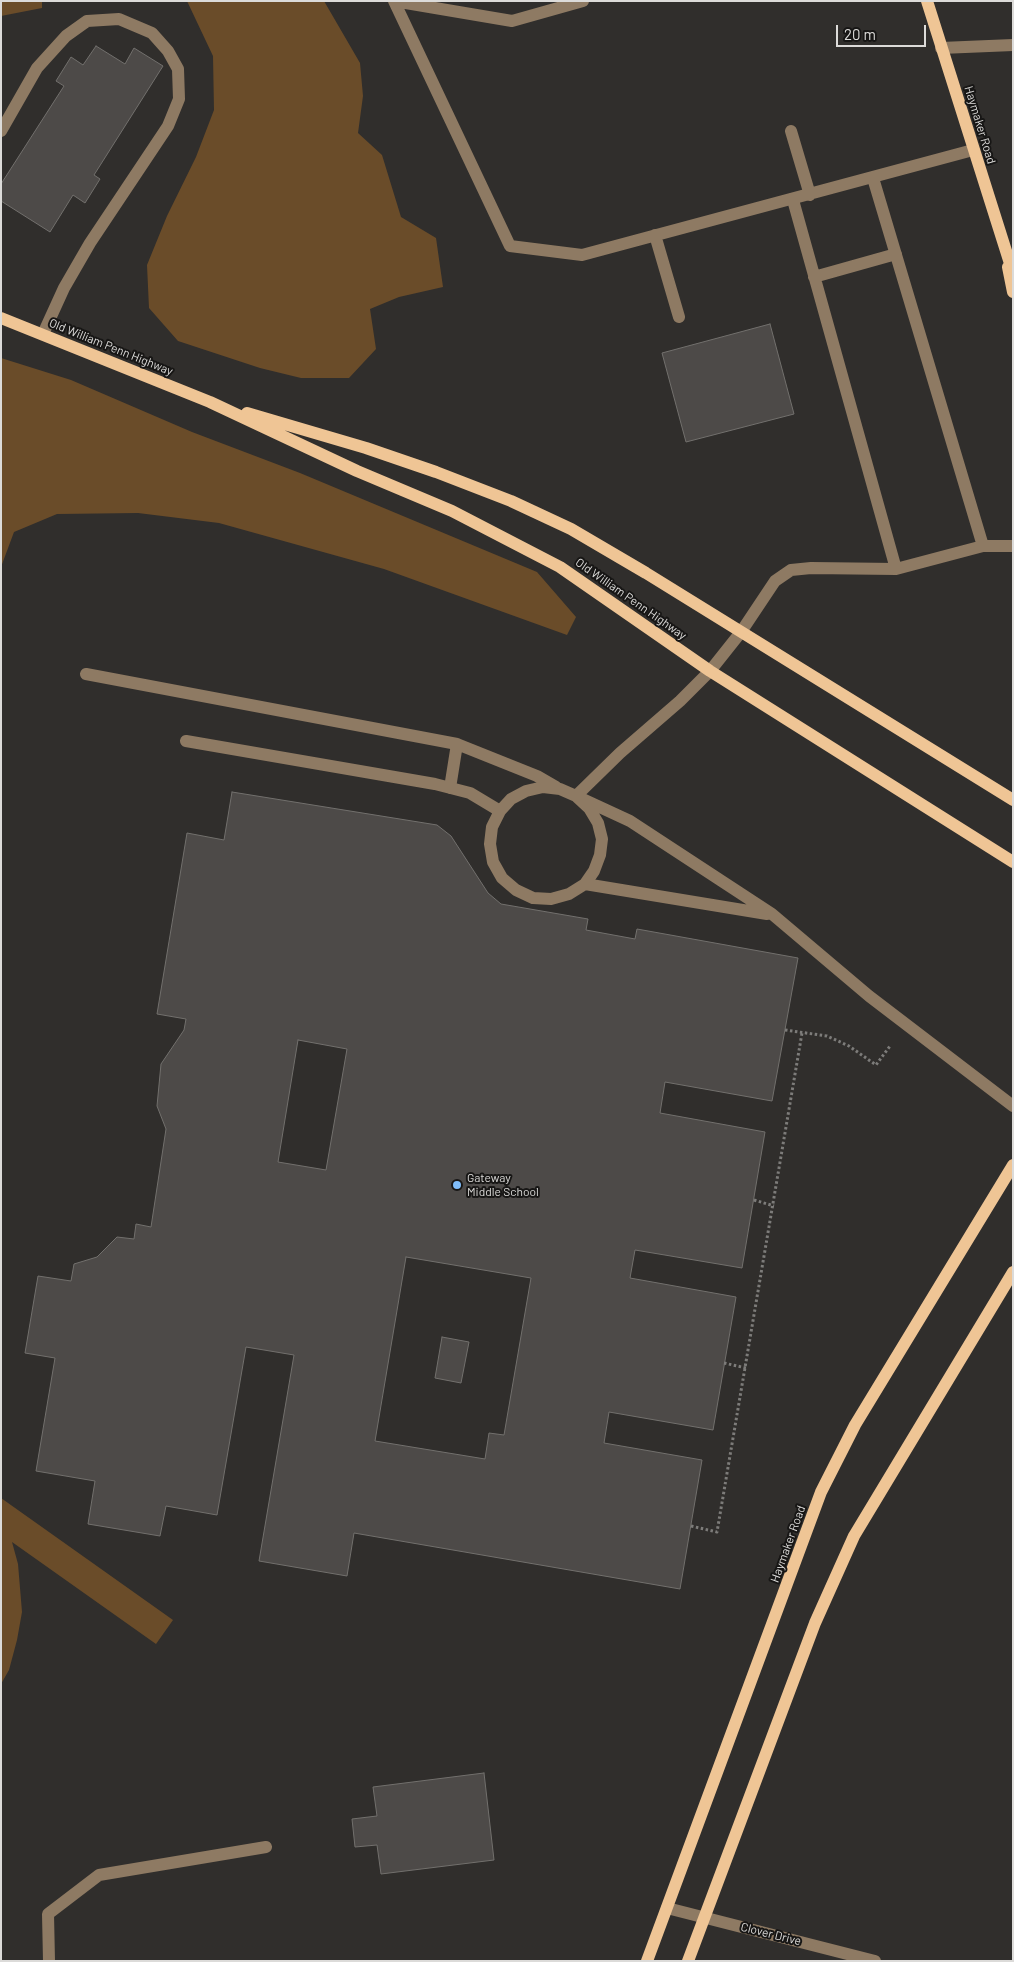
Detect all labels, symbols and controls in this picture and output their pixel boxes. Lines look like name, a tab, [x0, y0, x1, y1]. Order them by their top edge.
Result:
scale bar	[839, 15, 929, 47]
text: 20 m	[844, 25, 876, 43]
street label: Haymaker Road	[961, 84, 999, 166]
street label: Old William Penn Highway	[47, 316, 175, 378]
street label: Old William Penn Highway	[573, 555, 689, 643]
place label: Gateway Middle School	[467, 1171, 539, 1199]
marker: Gateway Middle School	[451, 1179, 463, 1191]
street label: Haymaker Road	[767, 1503, 809, 1585]
street label: Clover Drive	[739, 1920, 803, 1948]

